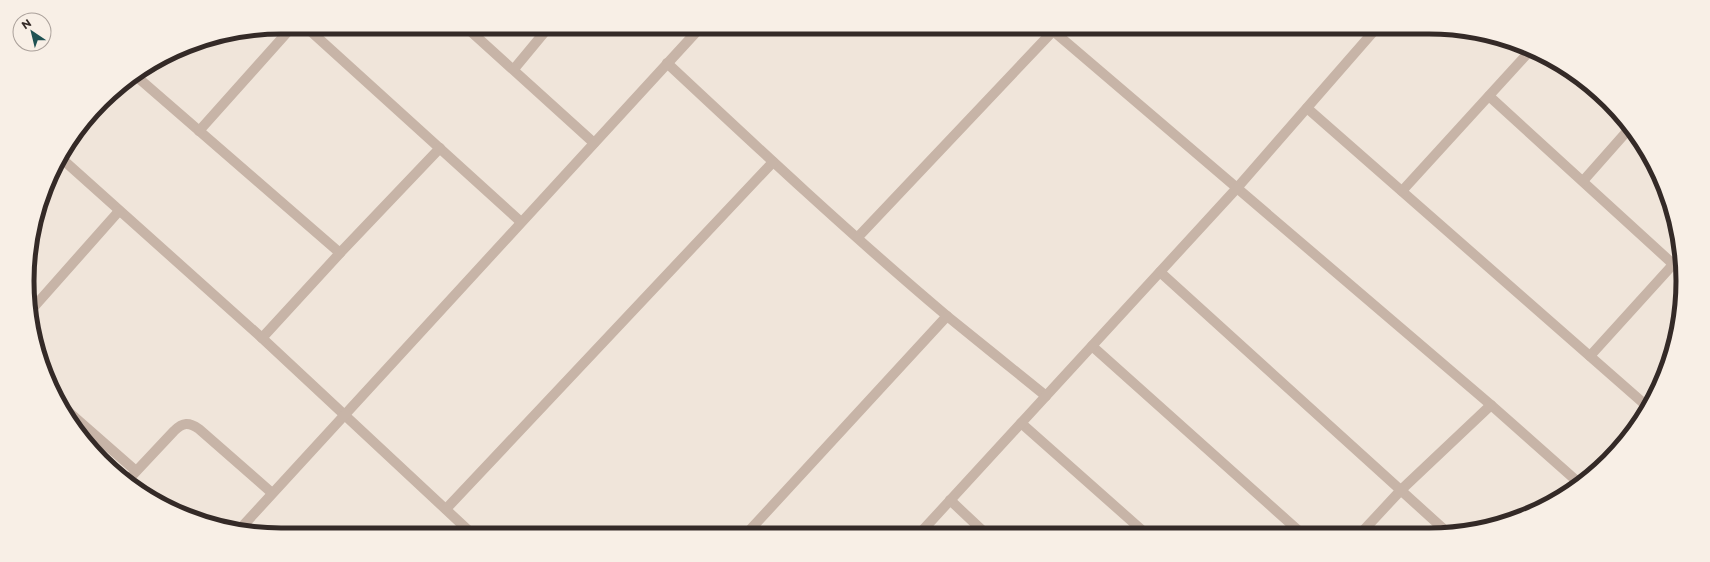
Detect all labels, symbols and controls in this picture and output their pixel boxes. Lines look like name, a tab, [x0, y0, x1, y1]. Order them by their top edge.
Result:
north arrow	[12, 12, 52, 52]
text: N	[19, 16, 34, 32]

